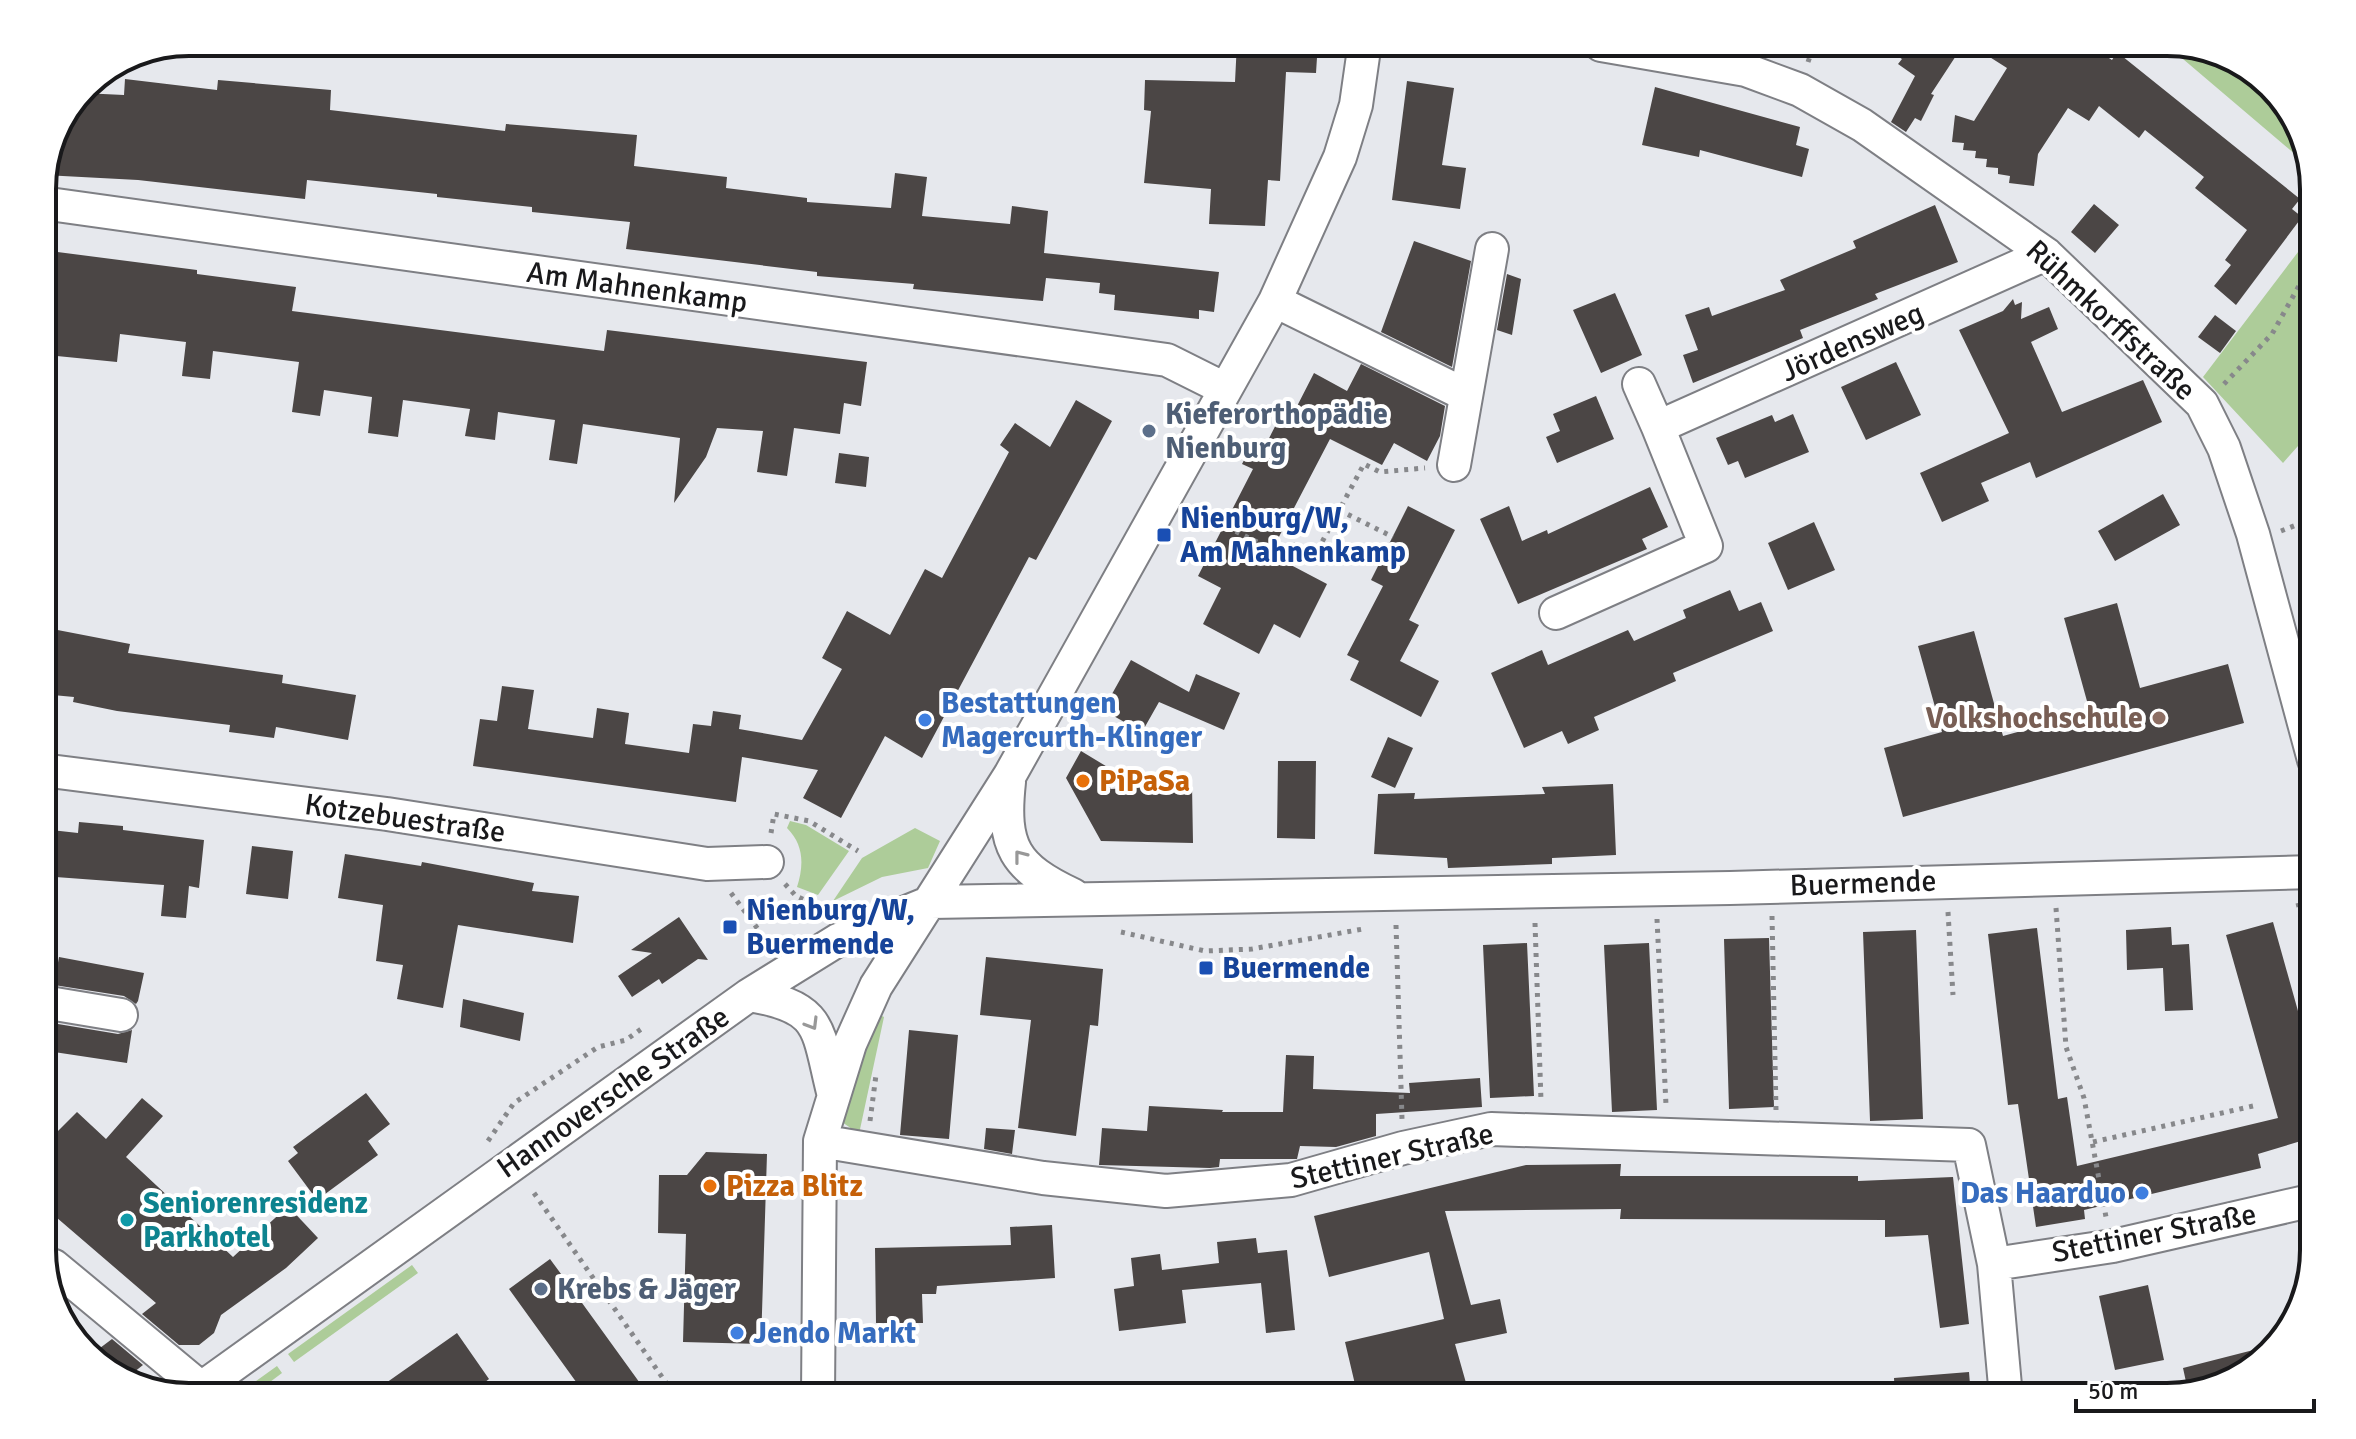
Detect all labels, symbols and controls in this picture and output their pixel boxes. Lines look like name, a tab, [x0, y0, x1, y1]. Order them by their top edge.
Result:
street label: Rühmkorffstraße	[2018, 232, 2203, 408]
street label: Am Mahnenkamp	[524, 254, 750, 321]
street label: Jördensweg	[1775, 295, 1929, 390]
place label: Kieferorthopädie Nienburg	[1165, 396, 1388, 467]
marker: Kieferorthopädie Nienburg	[1140, 422, 1158, 440]
place label: Nienburg/W, Am Mahnenkamp	[1180, 500, 1406, 571]
marker: Nienburg/W, Am Mahnenkamp	[1155, 526, 1173, 544]
place label: Bestattungen Magercurth-Klinger	[941, 685, 1202, 756]
place label: Volkshochschule	[1925, 700, 2143, 737]
marker: Volkshochschule	[2150, 709, 2168, 727]
marker: Bestattungen Magercurth-Klinger	[916, 711, 934, 729]
place label: PiPaSa	[1099, 763, 1190, 800]
marker: PiPaSa	[1074, 772, 1092, 790]
street label: Kotzebuestraße	[302, 786, 508, 851]
one-way arrow	[1016, 850, 1030, 865]
street label: Buermende	[1789, 862, 1937, 905]
place label: Nienburg/W, Buermende	[746, 892, 915, 963]
marker: Nienburg/W, Buermende	[721, 918, 739, 936]
place label: Buermende	[1222, 950, 1370, 987]
marker: Buermende	[1197, 959, 1215, 977]
street label: Hannoversche Straße	[490, 998, 737, 1186]
one-way arrow	[802, 1015, 818, 1030]
street label: Stettiner Straße	[1287, 1115, 1497, 1198]
place label: Pizza Blitz	[726, 1168, 863, 1205]
place label: Das Haarduo	[1960, 1175, 2126, 1212]
marker: Pizza Blitz	[701, 1177, 719, 1195]
marker: Das Haarduo	[2133, 1184, 2151, 1202]
place label: Seniorenresidenz Parkhotel	[143, 1185, 368, 1256]
street label: Stettiner Straße	[2049, 1196, 2259, 1271]
marker: Seniorenresidenz Parkhotel	[118, 1211, 136, 1229]
place label: Krebs & Jäger	[557, 1271, 736, 1308]
marker: Krebs & Jäger	[532, 1280, 550, 1298]
place label: Jendo Markt	[753, 1315, 916, 1352]
marker: Jendo Markt	[728, 1324, 746, 1342]
scale bar	[2076, 1363, 2314, 1413]
text: 50 m	[2088, 1376, 2138, 1406]

